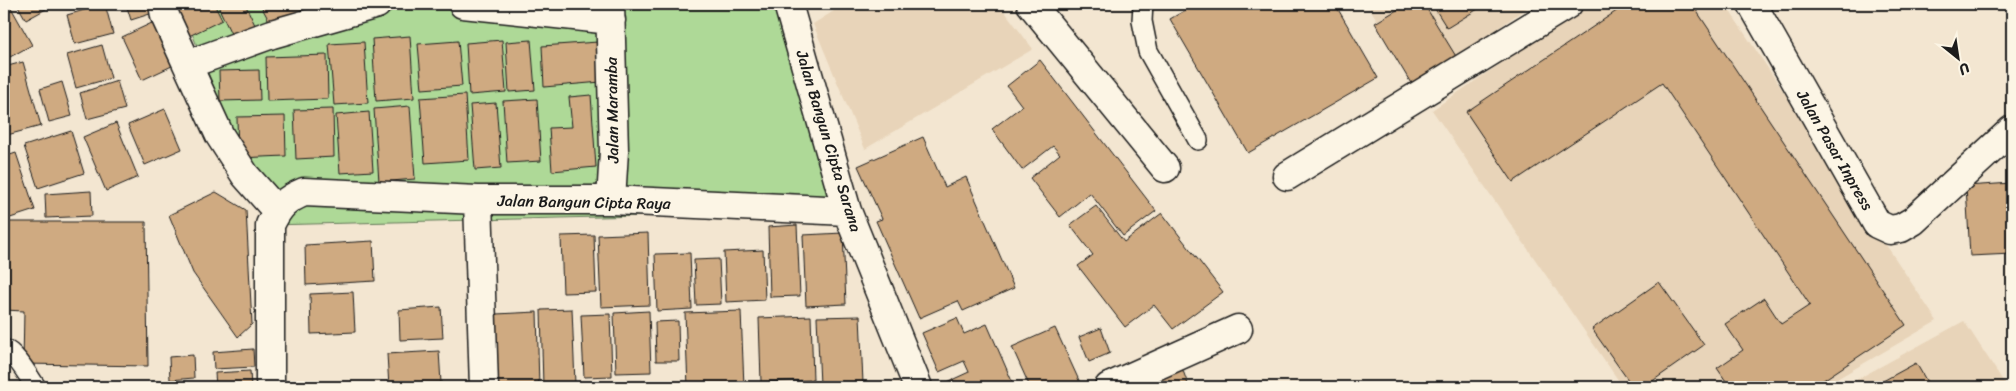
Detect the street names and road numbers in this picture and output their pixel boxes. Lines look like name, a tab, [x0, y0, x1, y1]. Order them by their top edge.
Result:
street label: Jalan Bangun Cipta Sarana	[787, 46, 870, 235]
street label: Jalan Maramba	[597, 56, 627, 164]
street label: Jalan Pasar Inpress	[1788, 83, 1882, 216]
street label: Jalan Bangun Cipta Raya	[496, 186, 672, 218]

